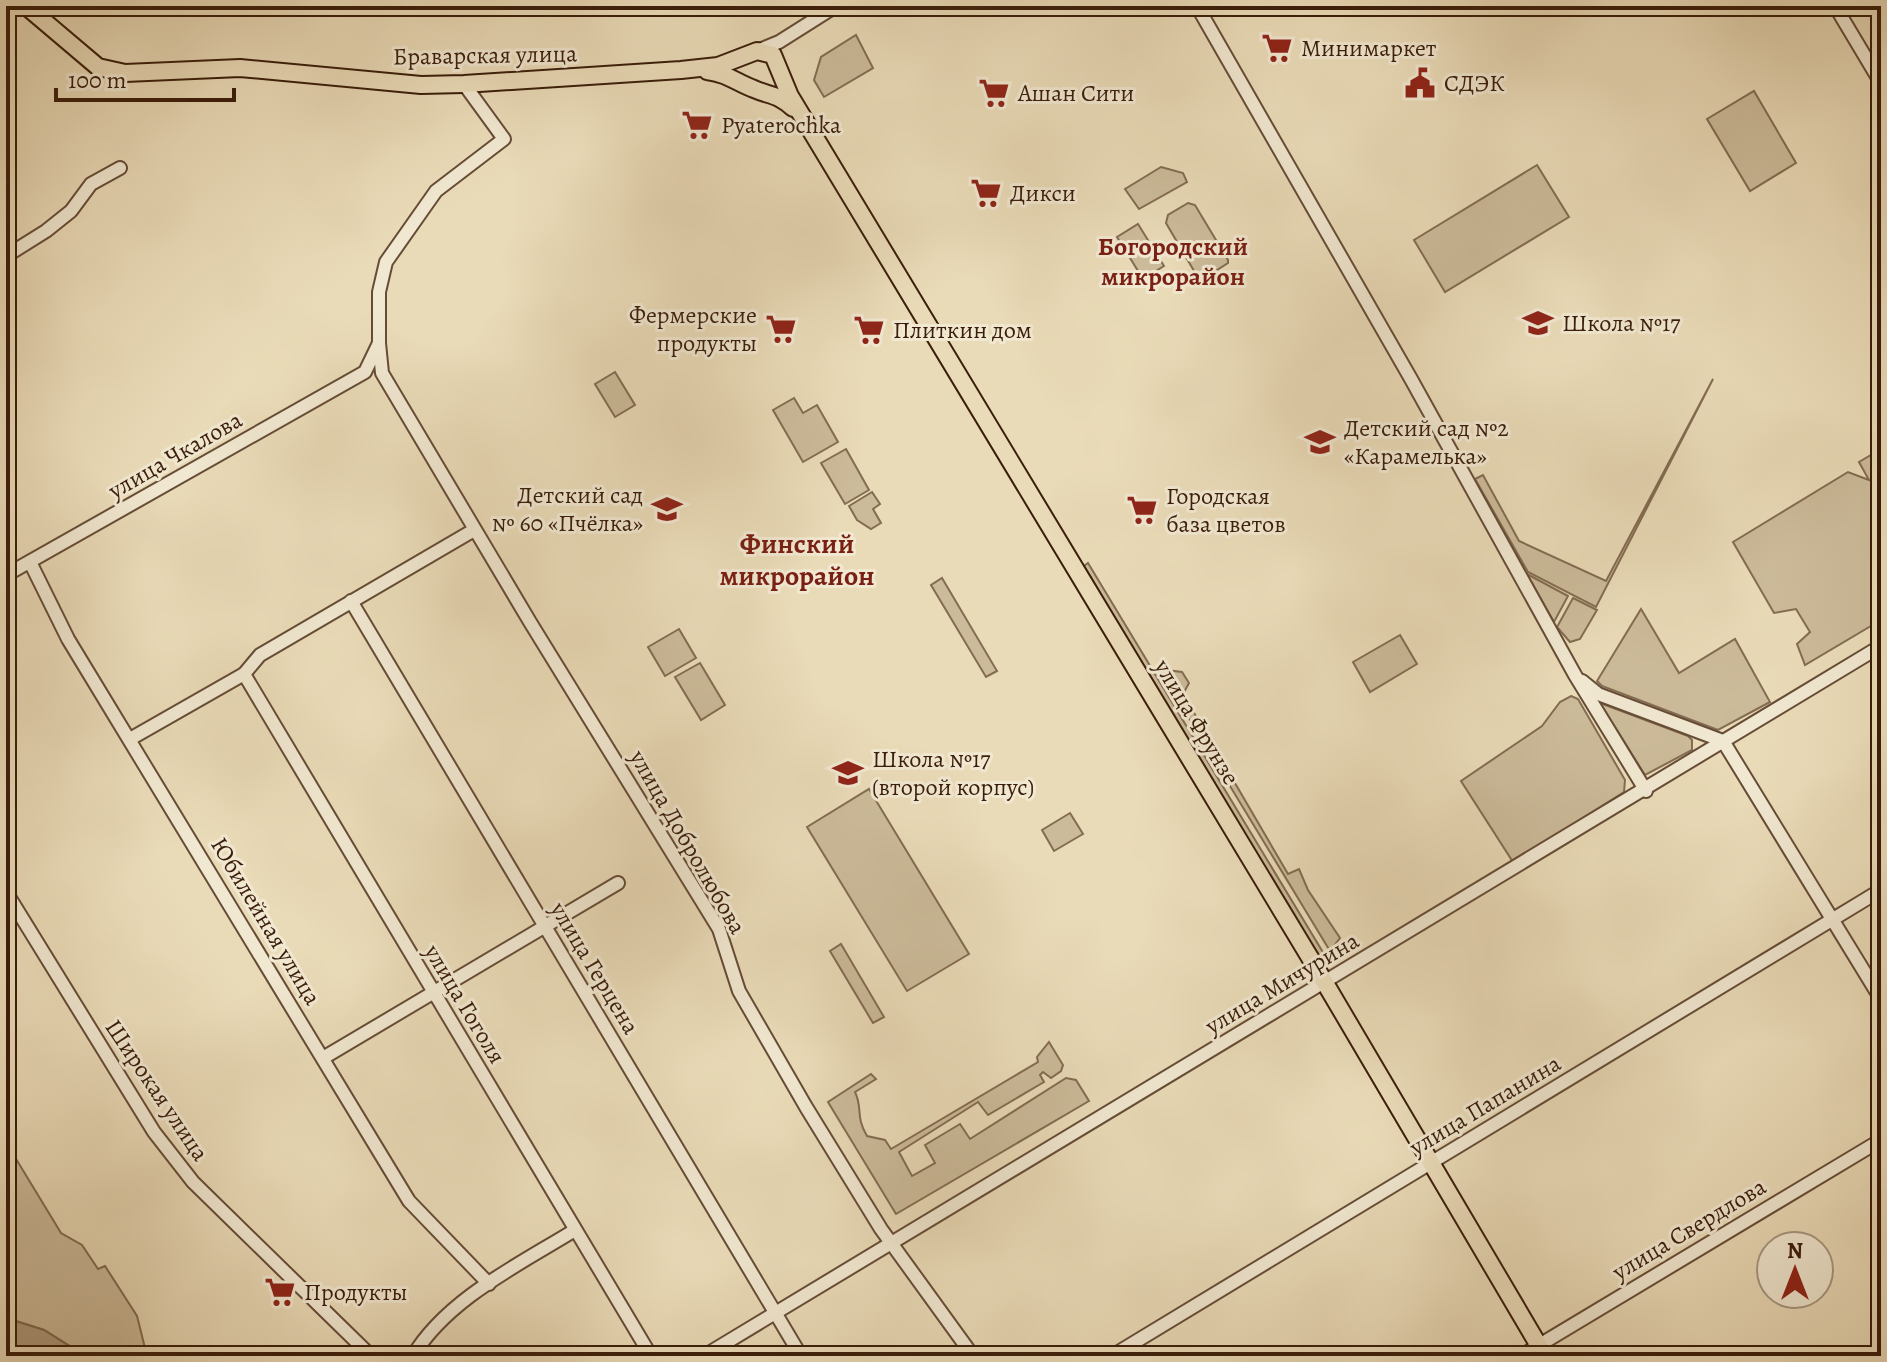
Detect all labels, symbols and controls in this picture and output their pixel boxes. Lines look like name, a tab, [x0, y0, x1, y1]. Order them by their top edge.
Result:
supermarket icon: Минимаркет	[1260, 31, 1294, 65]
place label: Минимаркет	[1301, 32, 1437, 64]
street label: Браварская улица	[393, 37, 577, 73]
scale bar	[56, 52, 234, 102]
text: 100 m	[68, 64, 127, 96]
public building icon: СДЭК	[1403, 66, 1437, 100]
place label: СДЭК	[1444, 67, 1505, 99]
supermarket icon: Ашан Сити	[977, 76, 1011, 110]
place label: Ашан Сити	[1017, 77, 1134, 109]
supermarket icon: Pyaterochka	[680, 108, 714, 142]
place label: Pyaterochka	[721, 109, 842, 141]
supermarket icon: Дикси	[969, 176, 1003, 210]
place label: Дикси	[1010, 177, 1076, 209]
district label: Богородский микрорайон	[1098, 229, 1248, 294]
place label: Фермерские продукты	[629, 299, 757, 359]
school or university icon: Школа №17	[1521, 306, 1555, 340]
place label: Школа №17	[1562, 307, 1681, 339]
supermarket icon: Фермерские продукты	[764, 312, 798, 346]
supermarket icon: Плиткин дом	[852, 313, 886, 347]
place label: Плиткин дом	[893, 314, 1032, 346]
street label: улица Чкалова	[101, 404, 248, 507]
place label: Детский сад №2 «Карамелька»	[1344, 412, 1509, 472]
school or university icon: Детский сад №2 «Карамелька»	[1303, 425, 1337, 459]
place label: Детский сад № 60 «Пчёлка»	[492, 479, 643, 539]
place label: Городская база цветов	[1166, 480, 1286, 540]
school or university icon: Детский сад № 60 «Пчёлка»	[650, 492, 684, 526]
supermarket icon: Городская база цветов	[1125, 493, 1159, 527]
district label: Финский микрорайон	[719, 525, 875, 595]
street label: улица Фрунзе	[1146, 652, 1247, 791]
street label: улица Добролюбова	[622, 743, 754, 940]
place label: Школа №17 (второй корпус)	[872, 743, 1034, 803]
school or university icon: Школа №17 (второй корпус)	[831, 756, 865, 790]
street label: Юбилейная улица	[203, 831, 329, 1011]
street label: улица Герцена	[542, 895, 647, 1040]
street label: улица Мичурина	[1198, 924, 1365, 1042]
street label: улица Гоголя	[416, 937, 513, 1070]
street label: Широкая улица	[98, 1013, 216, 1167]
street label: улица Папанина	[1402, 1047, 1567, 1163]
street label: улица Свердлова	[1605, 1171, 1772, 1288]
north arrow	[1755, 1230, 1835, 1310]
text: N	[1787, 1236, 1803, 1266]
supermarket icon: Продукты	[263, 1275, 297, 1309]
place label: Продукты	[304, 1276, 408, 1308]

